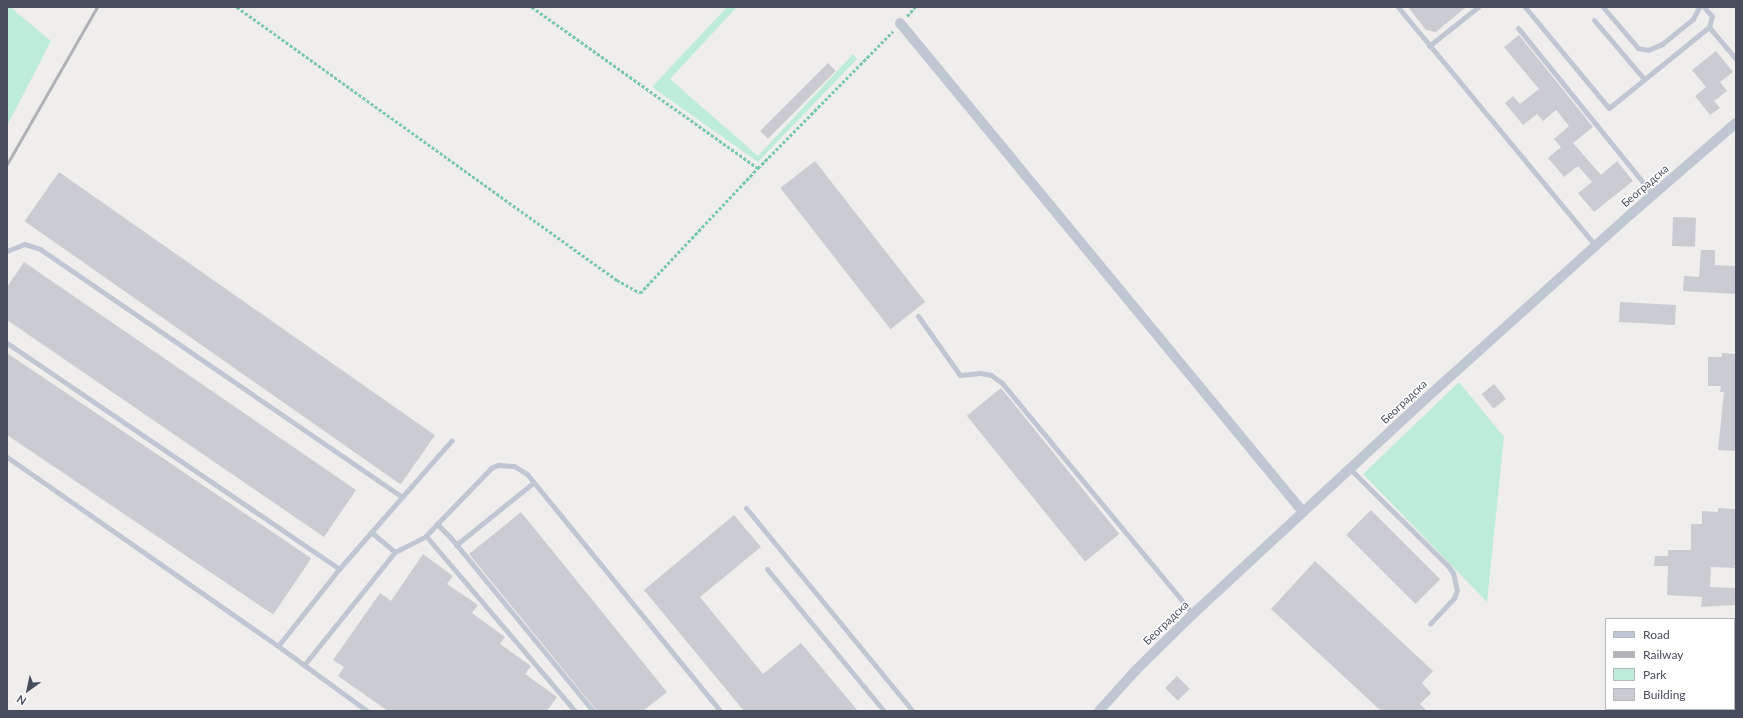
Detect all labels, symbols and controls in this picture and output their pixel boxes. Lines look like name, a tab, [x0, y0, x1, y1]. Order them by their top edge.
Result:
street label: Београдска	[1619, 162, 1671, 210]
street label: Београдска	[1378, 377, 1430, 427]
street label: Београдска	[1141, 598, 1191, 648]
legend	[1605, 618, 1735, 710]
text: Road	[1643, 627, 1670, 642]
text: Railway	[1643, 647, 1683, 662]
text: Park	[1643, 667, 1666, 682]
north arrow	[8, 670, 48, 710]
text: Building	[1643, 687, 1686, 702]
text: N	[14, 693, 28, 708]

